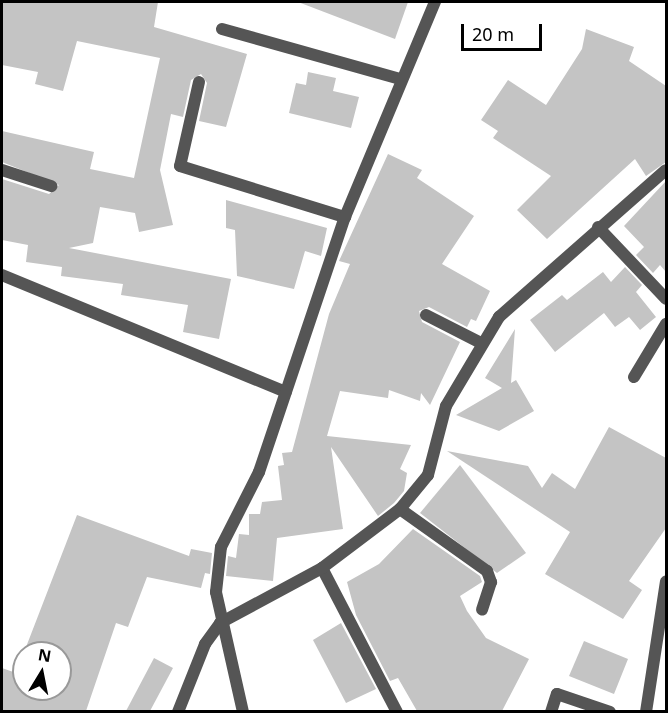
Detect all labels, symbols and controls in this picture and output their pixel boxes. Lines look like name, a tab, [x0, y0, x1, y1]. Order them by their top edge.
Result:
scale bar	[464, 12, 545, 50]
text: 20 m	[472, 22, 514, 46]
north arrow	[12, 641, 72, 701]
text: N	[36, 643, 53, 667]

